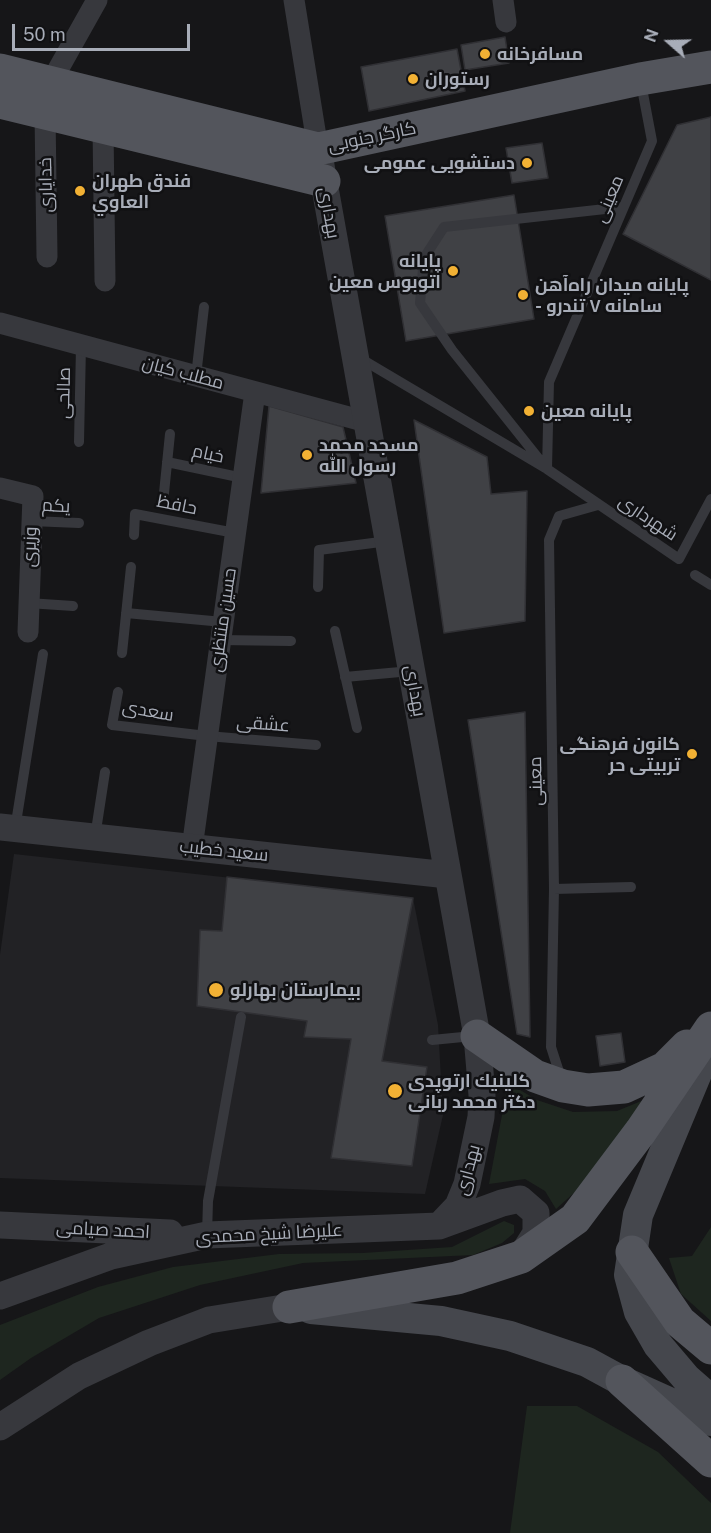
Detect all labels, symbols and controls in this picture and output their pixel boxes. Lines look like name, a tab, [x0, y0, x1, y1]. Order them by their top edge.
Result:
scale bar	[15, 12, 194, 50]
north arrow	[639, 12, 699, 72]
text: 50 m	[23, 24, 66, 45]
text: N	[641, 27, 663, 45]
place label: مسافرخانه	[497, 43, 583, 65]
marker: مسافرخانه	[478, 47, 492, 61]
place label: رستوران	[425, 68, 490, 90]
marker: رستوران	[406, 72, 420, 86]
street label: کارگر جنوبی	[326, 117, 418, 157]
place label: دستشویی عمومی	[364, 152, 515, 174]
marker: دستشویی عمومی	[520, 156, 534, 170]
street label: خدایاری	[35, 157, 57, 213]
place label: فندق طهران العاوي	[92, 170, 191, 213]
street label: معینی	[589, 172, 629, 226]
marker: فندق طهران العاوي	[73, 184, 87, 198]
street label: بهداری	[314, 186, 344, 240]
place label: پایانه اتوبوس معین	[329, 250, 441, 292]
marker: پایانه اتوبوس معین	[446, 264, 460, 278]
place label: پایانه میدان راه‌آهن - سامانه ۷ تندرو	[535, 274, 689, 316]
marker: پایانه میدان راه‌آهن - سامانه ۷ تندرو	[516, 288, 530, 302]
street label: مطلب کیان	[140, 352, 226, 394]
street label: صالحی	[53, 367, 75, 419]
place label: پایانه معین	[541, 400, 632, 422]
marker: پایانه معین	[522, 404, 536, 418]
place label: مسجد محمد رسول الله	[319, 434, 419, 476]
street label: خیام	[190, 440, 226, 468]
marker: مسجد محمد رسول الله	[300, 448, 314, 462]
street label: شهرداری	[614, 490, 682, 546]
street label: حافظ	[155, 491, 199, 519]
street label: یکم	[41, 494, 71, 518]
street label: وزیری	[18, 526, 42, 568]
street label: حسین منتظری	[205, 567, 241, 673]
street label: بهداری	[400, 664, 430, 718]
street label: سعدی	[120, 696, 176, 726]
street label: عشقی	[236, 711, 290, 737]
place label: کانون فرهنگی تربیتی حر	[560, 733, 680, 776]
marker: کانون فرهنگی تربیتی حر	[685, 747, 699, 761]
street label: معینی	[525, 756, 547, 806]
street label: سعید خطیب	[179, 836, 269, 866]
place label: بیمارستان بهارلو	[230, 979, 361, 1001]
marker: بیمارستان بهارلو	[207, 981, 225, 999]
place label: كلينيك ارتوپدى دكتر محمد ربانى	[408, 1070, 536, 1112]
marker: كلينيك ارتوپدى دكتر محمد ربانى	[386, 1082, 404, 1100]
street label: بهداری	[451, 1142, 485, 1198]
street label: احمد صیامی	[56, 1217, 150, 1243]
street label: علیرضا شیخ محمدی	[195, 1219, 343, 1249]

